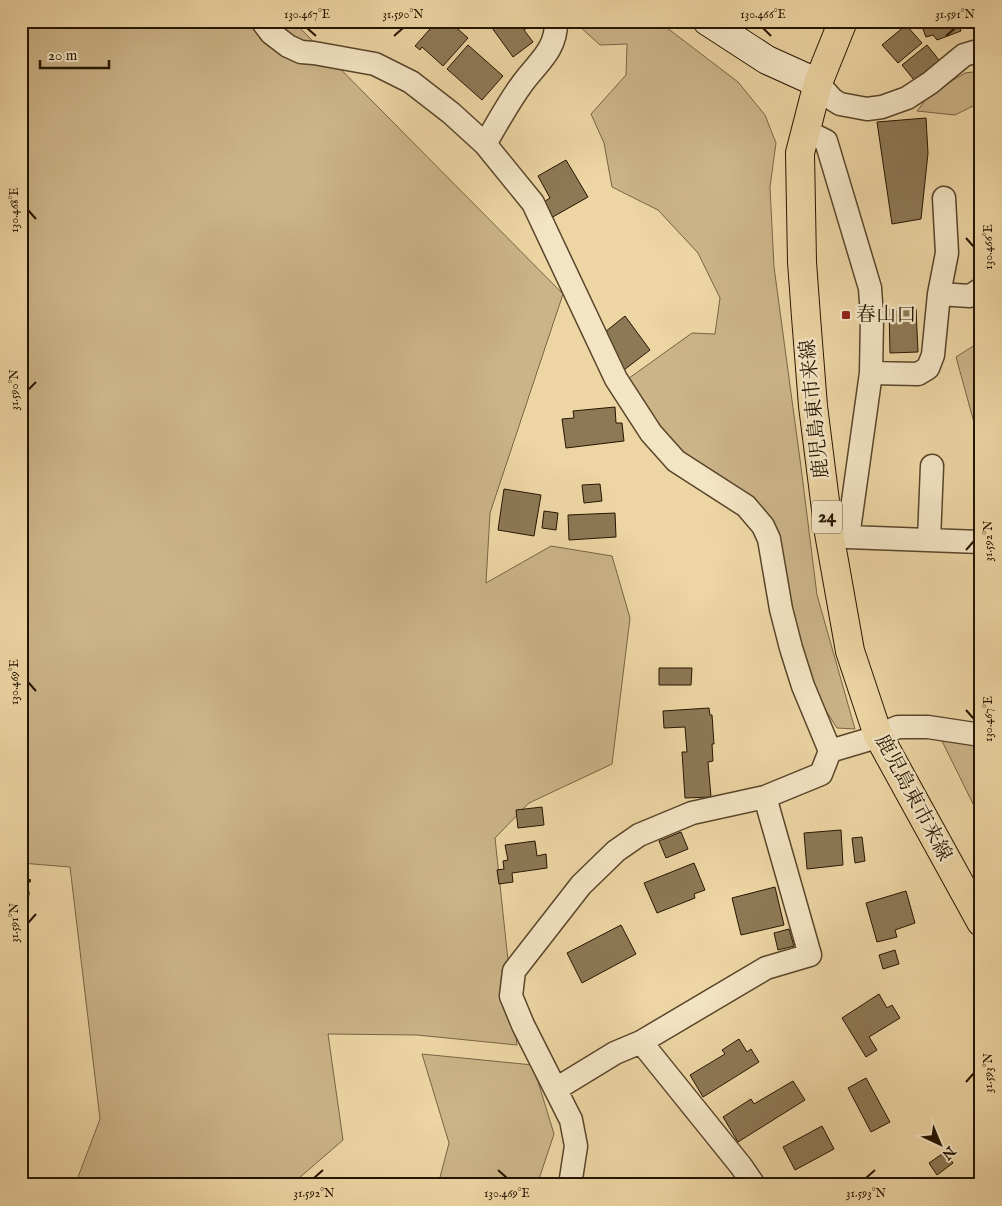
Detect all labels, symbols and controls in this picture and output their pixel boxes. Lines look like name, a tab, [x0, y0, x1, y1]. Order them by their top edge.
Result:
text: 130.467°E	[284, 7, 330, 22]
text: 31.590°N	[382, 7, 424, 22]
text: 130.466°E	[740, 7, 786, 22]
text: 31.591°N	[935, 7, 975, 22]
scale bar	[40, 38, 109, 70]
text: 20 m	[48, 46, 78, 65]
text: 130.468°E	[7, 187, 22, 233]
text: 130.466°E	[981, 224, 996, 270]
place label: 春山口	[856, 303, 916, 328]
marker: 春山口	[840, 309, 852, 321]
street label: 鹿児島東市来線	[795, 338, 835, 480]
text: 31.590°N	[7, 369, 22, 411]
road number: 24	[812, 501, 842, 534]
text: 31.592°N	[981, 520, 996, 561]
text: 130.469°E	[7, 659, 22, 705]
text: 130.467°E	[981, 696, 996, 742]
street label: 鹿児島東市来線	[869, 730, 957, 866]
text: 31.591°N	[7, 903, 22, 943]
text: 31.593°N	[981, 1052, 996, 1093]
north arrow	[914, 1118, 964, 1168]
text: N	[938, 1141, 960, 1163]
text: 31.592°N	[294, 1186, 335, 1201]
text: 130.469°E	[484, 1186, 530, 1201]
text: 31.593°N	[846, 1186, 887, 1201]

